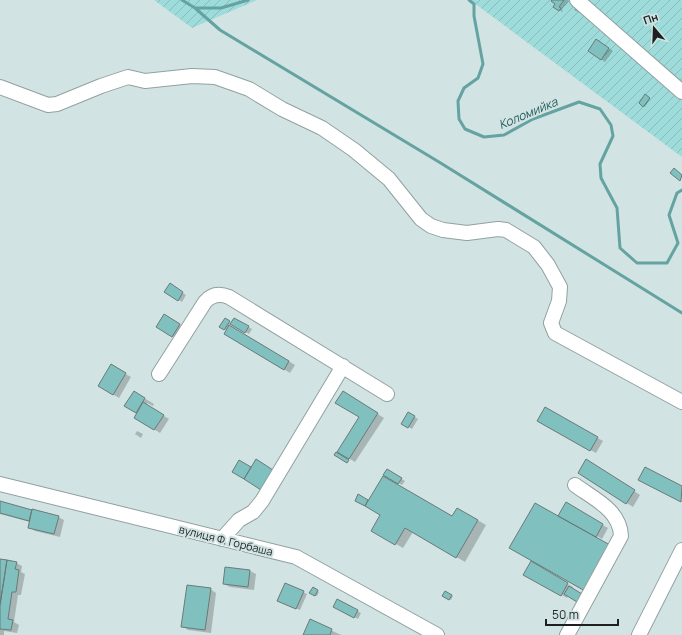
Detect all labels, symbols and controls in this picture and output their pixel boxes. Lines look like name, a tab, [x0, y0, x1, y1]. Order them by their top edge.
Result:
north arrow	[634, 8, 674, 48]
text: Пн	[641, 9, 660, 28]
water label: Коломийка	[496, 92, 561, 133]
street label: вулиця Ф. Горбаша	[177, 521, 275, 559]
scale bar	[546, 601, 618, 627]
text: 50 m	[552, 606, 579, 623]

